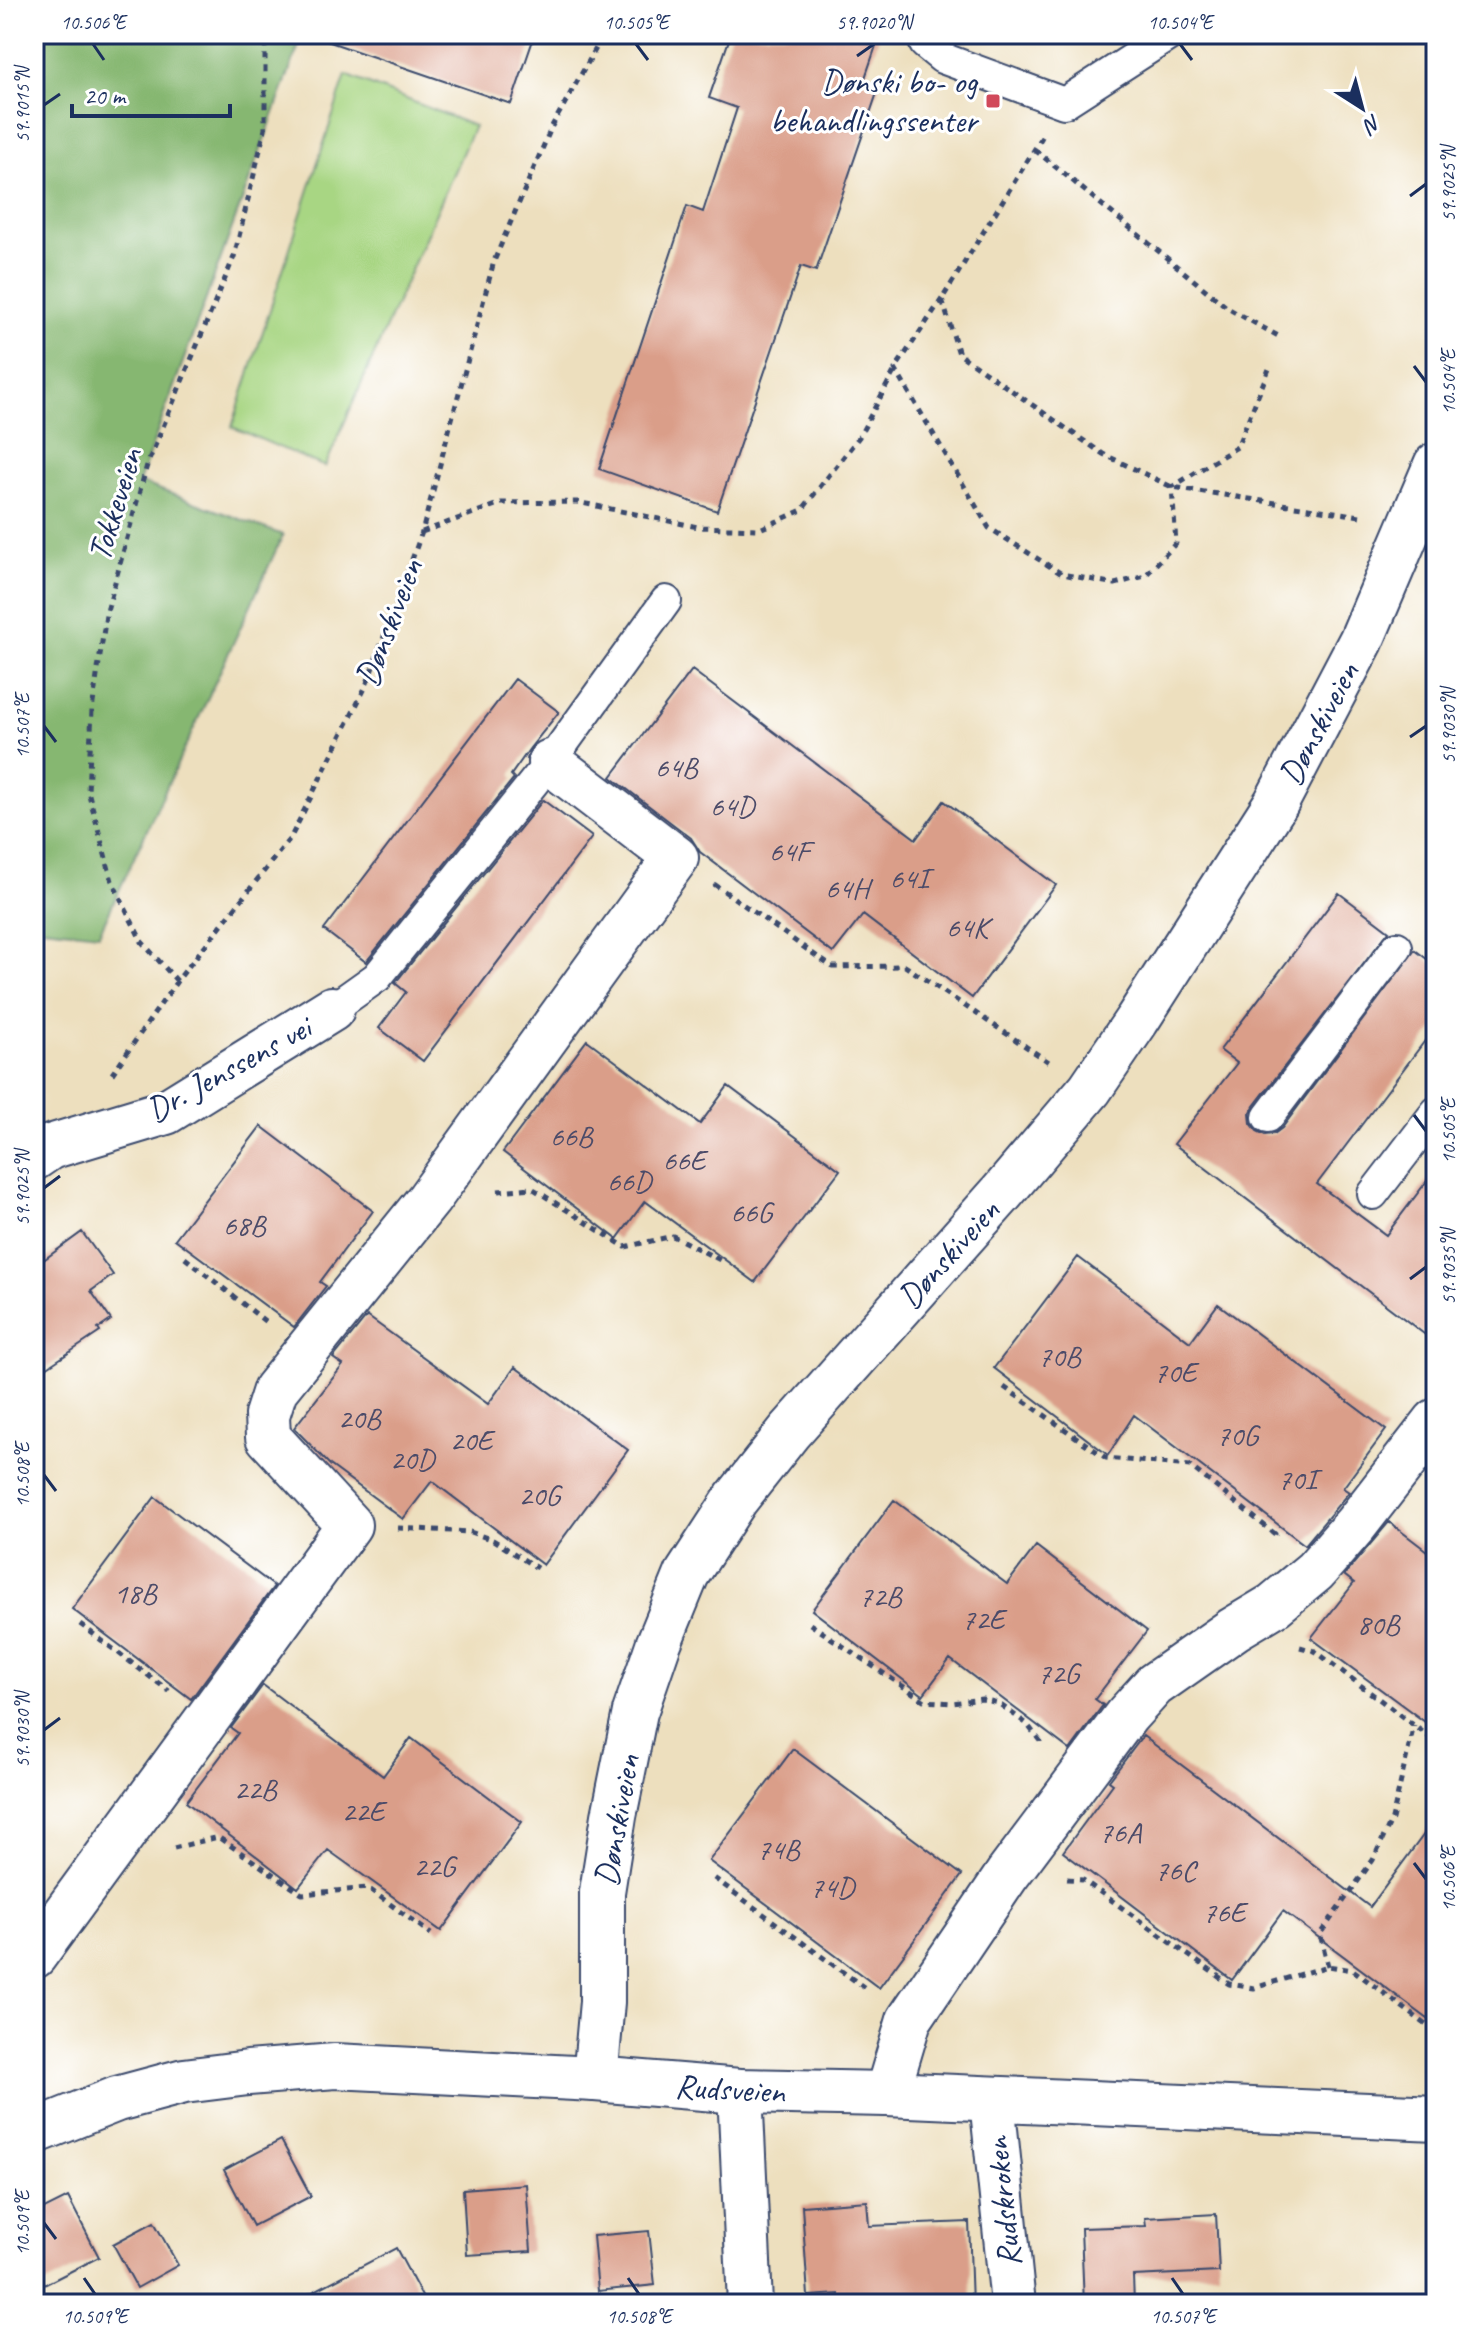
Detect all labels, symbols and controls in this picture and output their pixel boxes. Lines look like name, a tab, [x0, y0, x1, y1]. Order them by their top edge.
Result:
text: 10.506°E	[60, 10, 128, 35]
text: 10.505°E	[603, 10, 671, 35]
text: 59.9020°N	[836, 10, 915, 35]
text: 10.504°E	[1147, 10, 1215, 35]
place label: Dønski bo- og behandlingssenter	[770, 60, 980, 142]
text: 59.9015°N	[10, 64, 35, 143]
scale bar	[72, 68, 230, 118]
north arrow	[1322, 68, 1402, 148]
text: 20 m	[84, 81, 127, 111]
marker: Dønski bo- og behandlingssenter	[984, 92, 1002, 110]
text: N	[1357, 108, 1387, 141]
text: 59.9025°N	[1436, 143, 1461, 222]
text: 10.504°E	[1436, 347, 1461, 415]
street label: Tokkeveien	[77, 441, 152, 566]
street label: Dønskiveien	[345, 552, 433, 692]
street label: Dønskiveien	[1268, 654, 1369, 792]
text: 59.9030°N	[1436, 685, 1461, 764]
text: 10.507°E	[10, 691, 35, 759]
house number: 64B	[655, 748, 700, 786]
house number: 64D	[710, 787, 757, 825]
house number: 64F	[769, 832, 816, 870]
house number: 64I	[890, 859, 936, 897]
house number: 64H	[825, 869, 874, 907]
house number: 64K	[946, 908, 994, 946]
street label: Dr. Jenssens vei	[138, 1004, 321, 1131]
text: 10.505°E	[1436, 1096, 1461, 1164]
house number: 66B	[550, 1117, 595, 1155]
house number: 66E	[663, 1141, 710, 1179]
text: 59.9025°N	[10, 1147, 35, 1226]
house number: 66D	[607, 1162, 654, 1200]
street label: Dønskiveien	[888, 1189, 1009, 1317]
house number: 66G	[730, 1193, 775, 1231]
house number: 68B	[223, 1206, 268, 1244]
text: 59.9035°N	[1436, 1226, 1461, 1305]
house number: 70B	[1038, 1337, 1083, 1375]
house number: 70E	[1154, 1353, 1201, 1391]
house number: 20B	[338, 1399, 383, 1437]
house number: 70G	[1216, 1416, 1261, 1454]
house number: 20E	[450, 1421, 497, 1459]
text: 10.508°E	[10, 1440, 35, 1508]
house number: 20D	[390, 1440, 437, 1478]
house number: 70I	[1278, 1460, 1324, 1498]
house number: 20G	[518, 1476, 563, 1514]
house number: 18B	[114, 1574, 159, 1612]
house number: 72B	[859, 1577, 904, 1615]
house number: 72E	[962, 1600, 1009, 1638]
house number: 80B	[1357, 1605, 1402, 1643]
house number: 72G	[1037, 1654, 1082, 1692]
text: 59.9030°N	[10, 1689, 35, 1768]
street label: Dønskiveien	[584, 1750, 649, 1889]
house number: 22B	[234, 1770, 279, 1808]
house number: 22E	[342, 1792, 389, 1830]
house number: 76A	[1099, 1813, 1143, 1851]
house number: 74B	[757, 1830, 802, 1868]
text: 10.506°E	[1436, 1844, 1461, 1912]
house number: 22G	[413, 1847, 458, 1885]
house number: 76C	[1154, 1851, 1198, 1889]
house number: 74D	[810, 1868, 857, 1906]
house number: 76E	[1203, 1893, 1250, 1931]
street label: Rudsveien	[674, 2064, 788, 2113]
street label: Rudskroken	[974, 2133, 1031, 2269]
text: 10.509°E	[10, 2188, 35, 2256]
text: 10.509°E	[62, 2304, 130, 2329]
text: 10.508°E	[606, 2304, 674, 2329]
text: 10.507°E	[1150, 2304, 1218, 2329]

